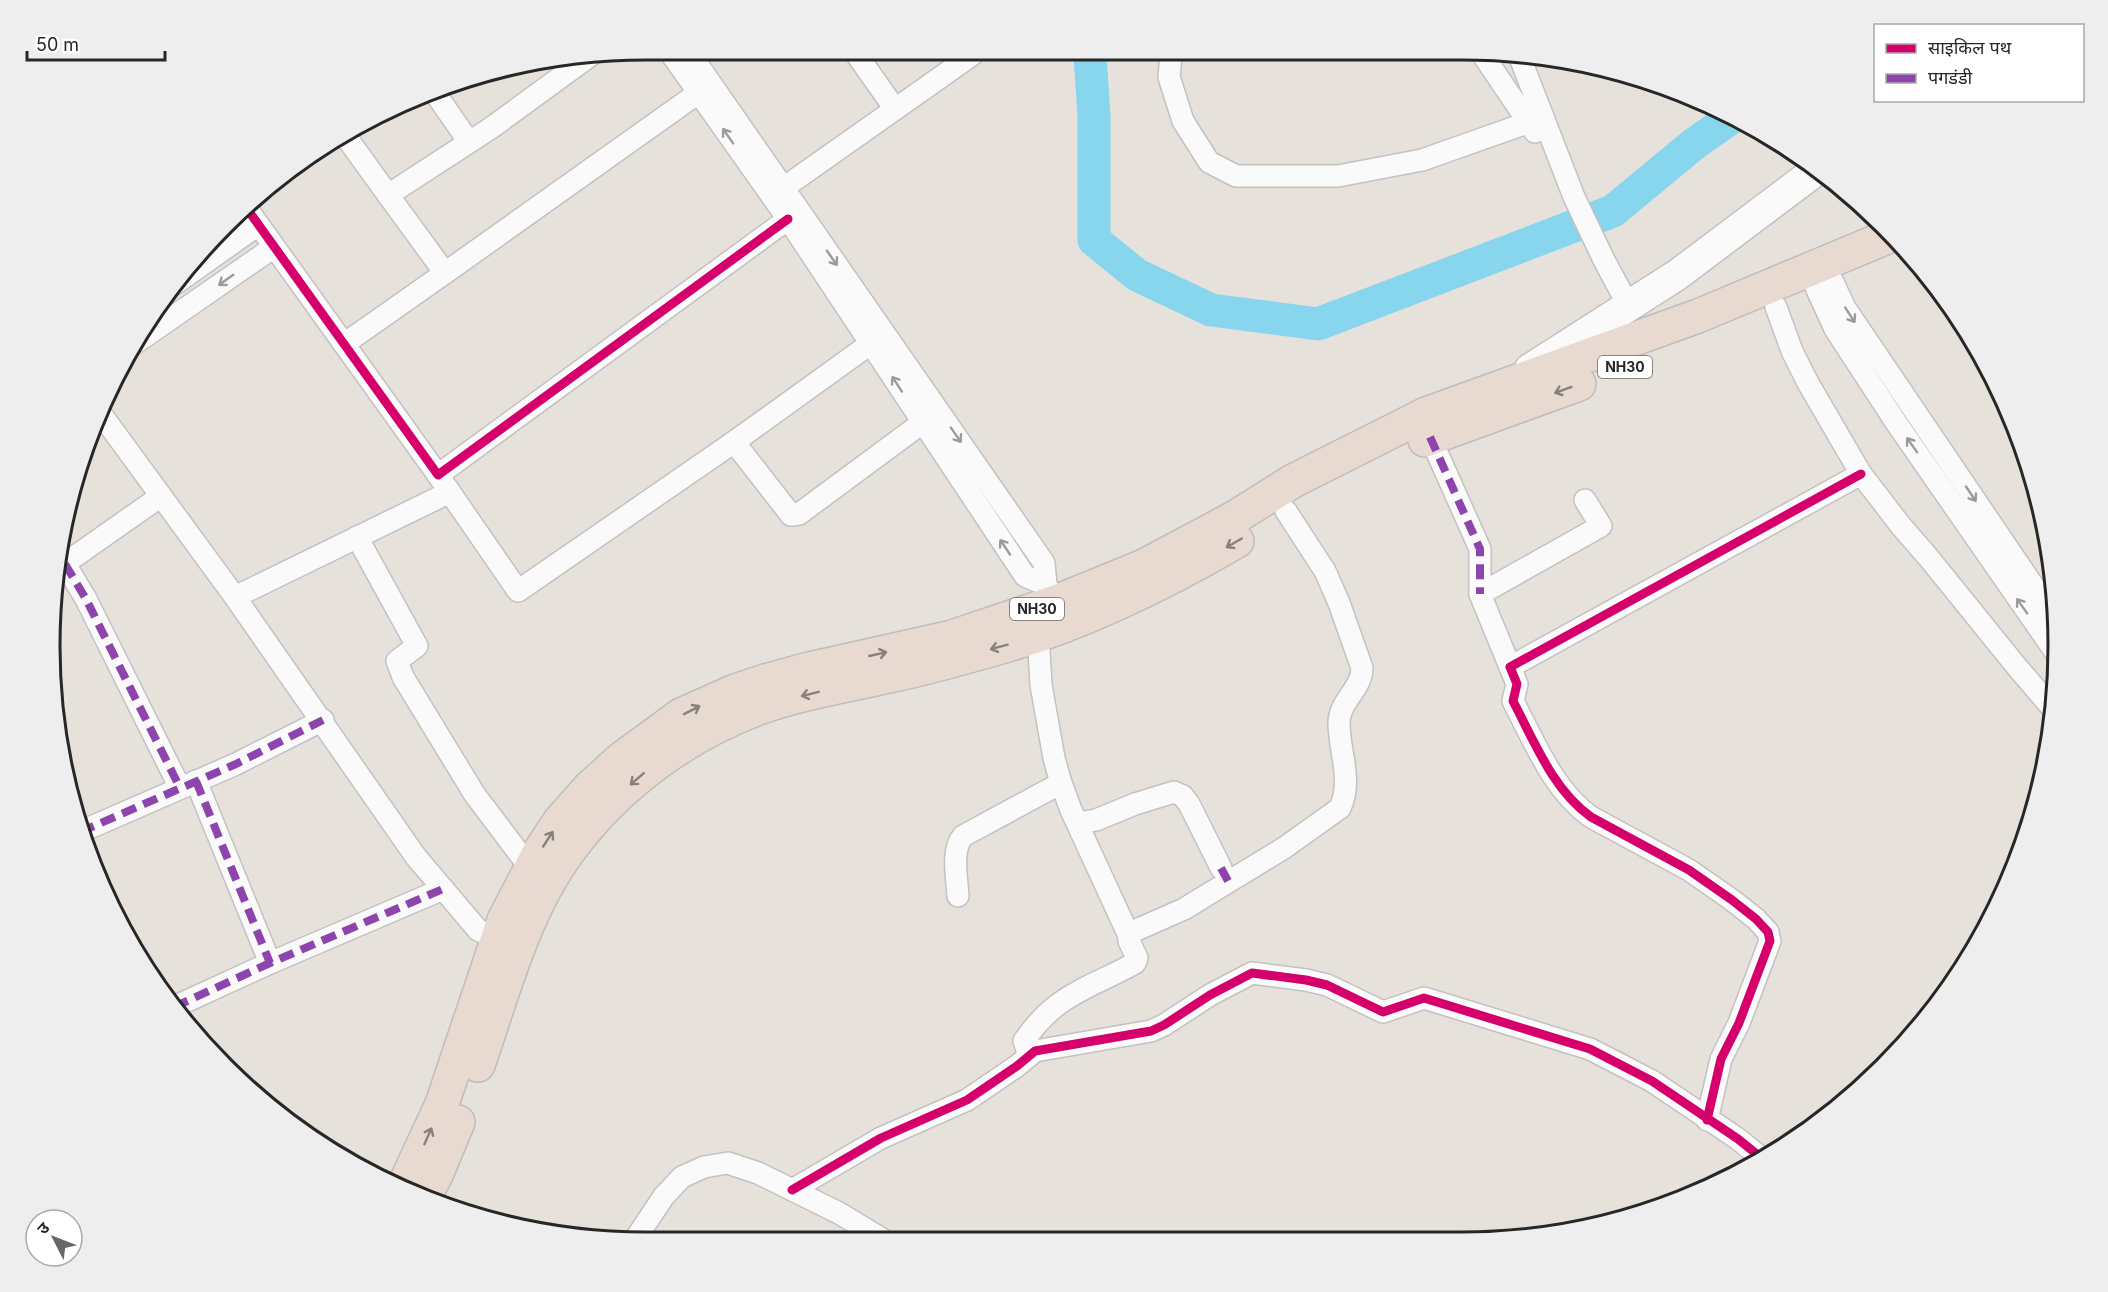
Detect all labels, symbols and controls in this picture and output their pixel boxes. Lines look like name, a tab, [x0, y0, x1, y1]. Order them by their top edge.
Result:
scale bar	[27, 24, 165, 62]
legend	[1874, 24, 2084, 102]
text: 50 m	[36, 34, 79, 55]
text: साइकिल पथ	[1928, 37, 2012, 58]
text: पगडंडी	[1928, 67, 1973, 88]
one-way arrow	[722, 129, 735, 145]
one-way arrow	[826, 249, 838, 266]
one-way arrow	[218, 274, 235, 286]
one-way arrow	[1845, 306, 1857, 323]
road number: NH30	[1598, 356, 1652, 378]
one-way arrow	[891, 377, 903, 393]
one-way arrow	[1554, 385, 1573, 396]
one-way arrow	[950, 427, 962, 443]
one-way arrow	[1906, 437, 1918, 453]
one-way arrow	[1965, 485, 1977, 502]
one-way arrow	[1226, 537, 1243, 549]
one-way arrow	[999, 539, 1011, 556]
road number: NH30	[1010, 598, 1064, 620]
one-way arrow	[2016, 598, 2028, 614]
one-way arrow	[990, 642, 1009, 653]
one-way arrow	[868, 648, 887, 659]
one-way arrow	[801, 688, 820, 700]
one-way arrow	[682, 704, 700, 715]
one-way arrow	[629, 773, 645, 786]
one-way arrow	[542, 831, 554, 848]
one-way arrow	[423, 1127, 434, 1145]
north arrow	[24, 1208, 84, 1268]
text: उ	[32, 1217, 54, 1238]

